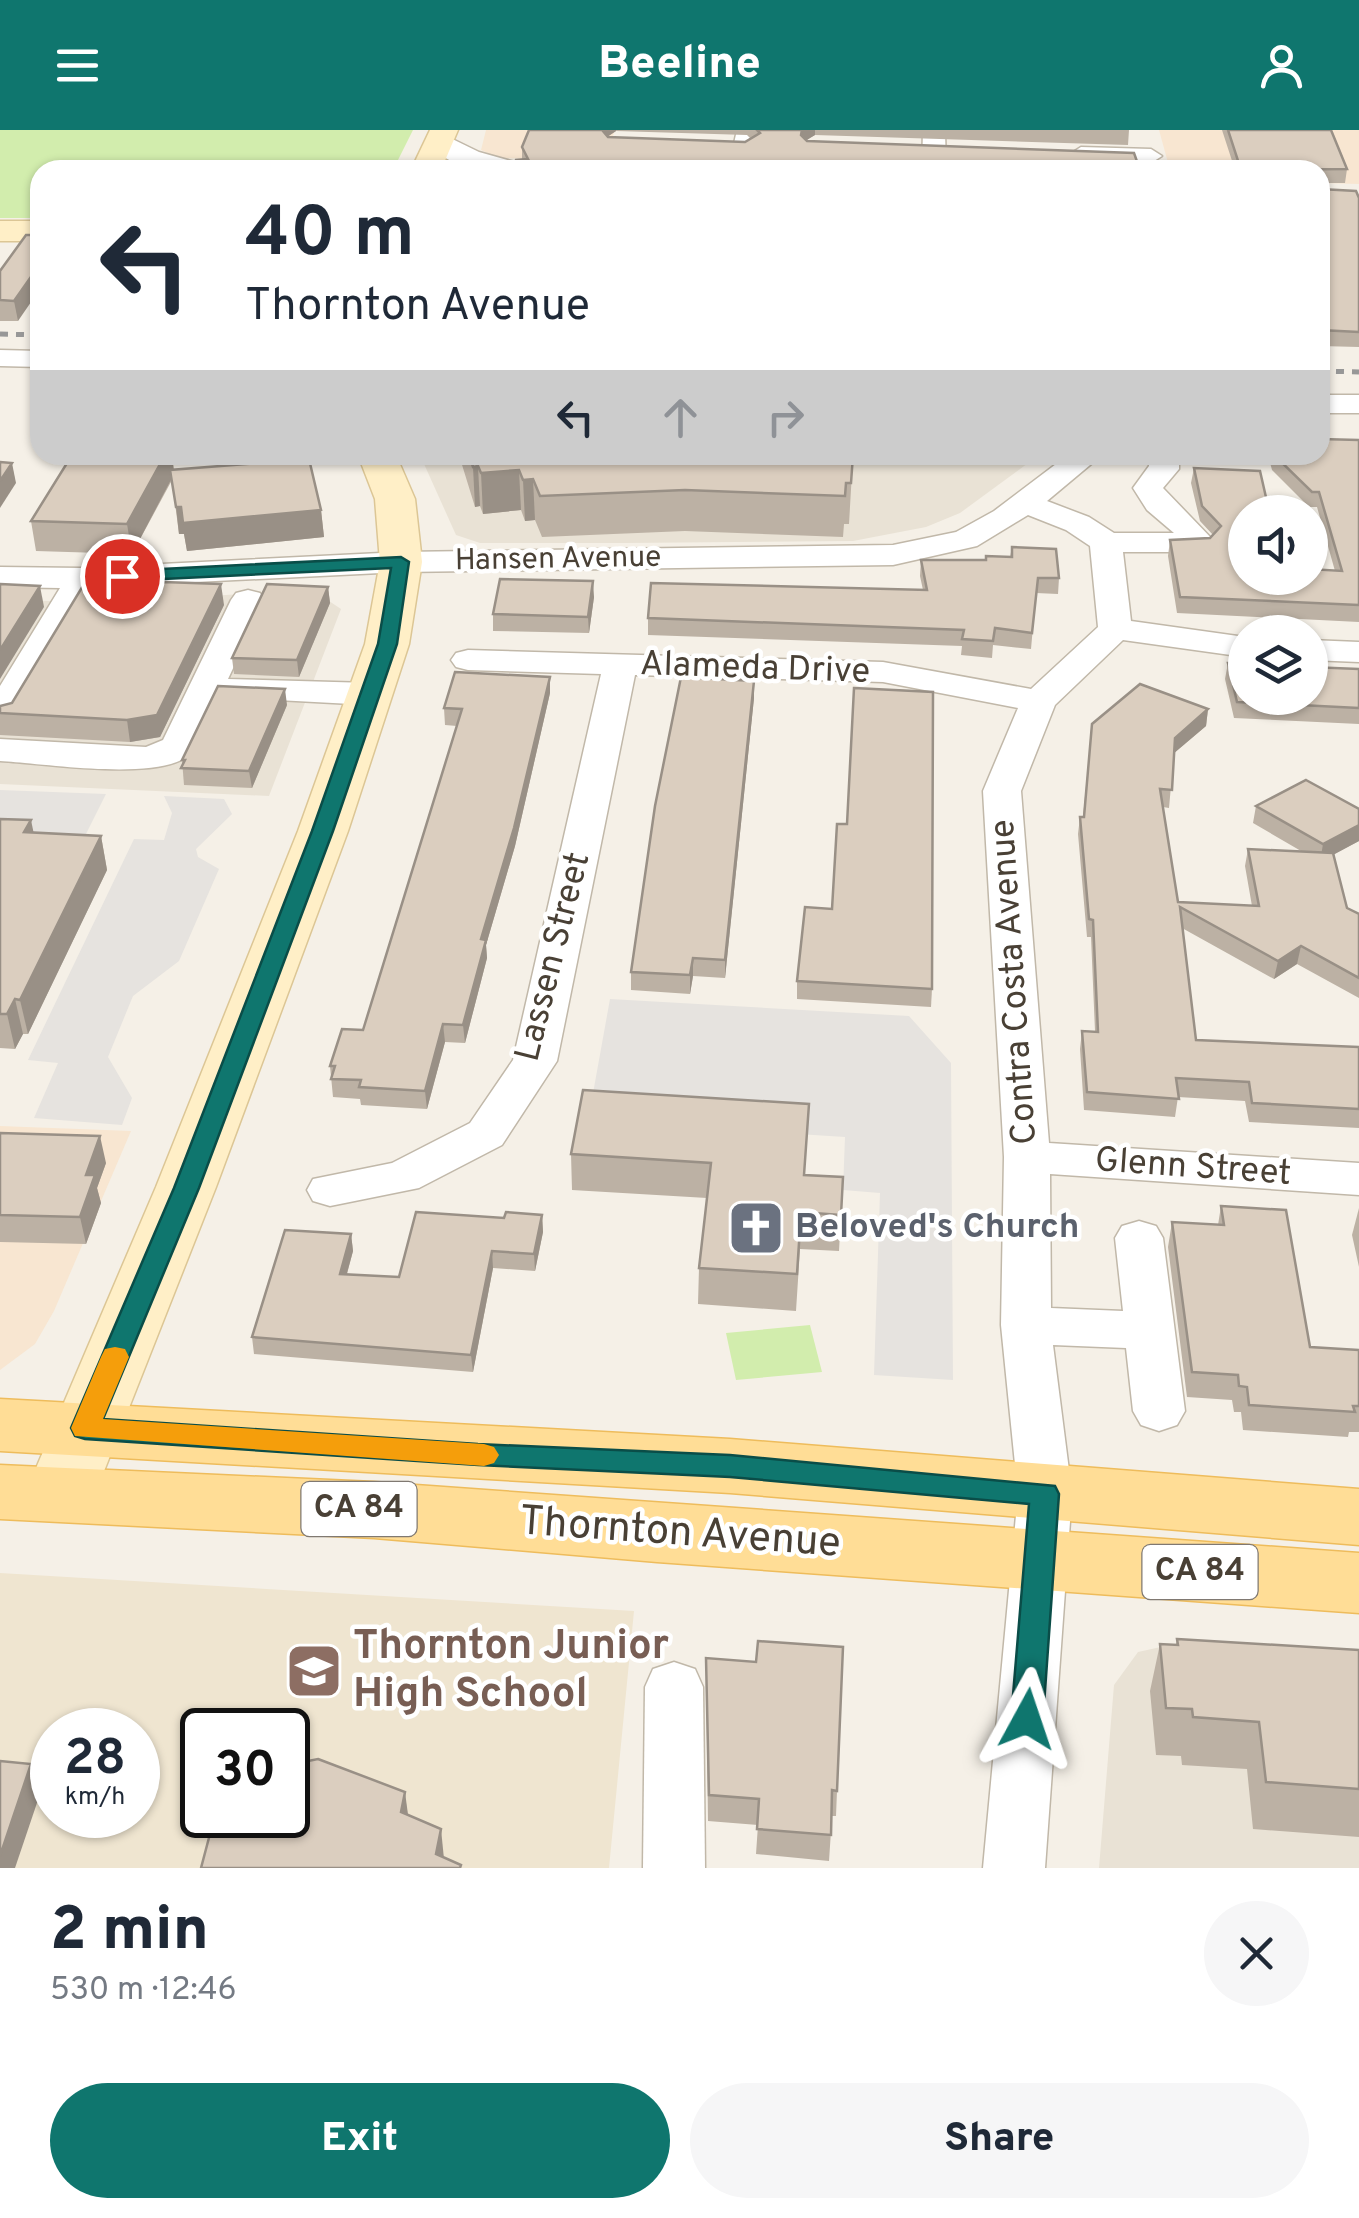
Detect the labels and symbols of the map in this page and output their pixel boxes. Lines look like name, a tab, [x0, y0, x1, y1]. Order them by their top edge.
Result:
pin	[80, 534, 165, 619]
street label: Hansen Avenue	[454, 540, 662, 580]
street label: Alameda Drive	[639, 643, 871, 695]
street label: Contra Costa Avenue	[982, 818, 1048, 1146]
street label: Lassen Street	[507, 848, 601, 1066]
street label: Glenn Street	[1093, 1139, 1293, 1197]
church icon: Beloved's Church	[726, 1198, 786, 1258]
place label: Beloved's Church	[795, 1206, 1080, 1250]
road number: CA 84	[302, 1482, 416, 1536]
street label: Thornton Avenue	[518, 1496, 842, 1572]
road number: CA 84	[1142, 1545, 1258, 1599]
place label: Thornton Junior High School	[353, 1621, 669, 1722]
school or university icon: Thornton Junior High School	[284, 1641, 344, 1701]
position arrow	[975, 1667, 1079, 1771]
speed limit sign: 30	[180, 1708, 310, 1838]

